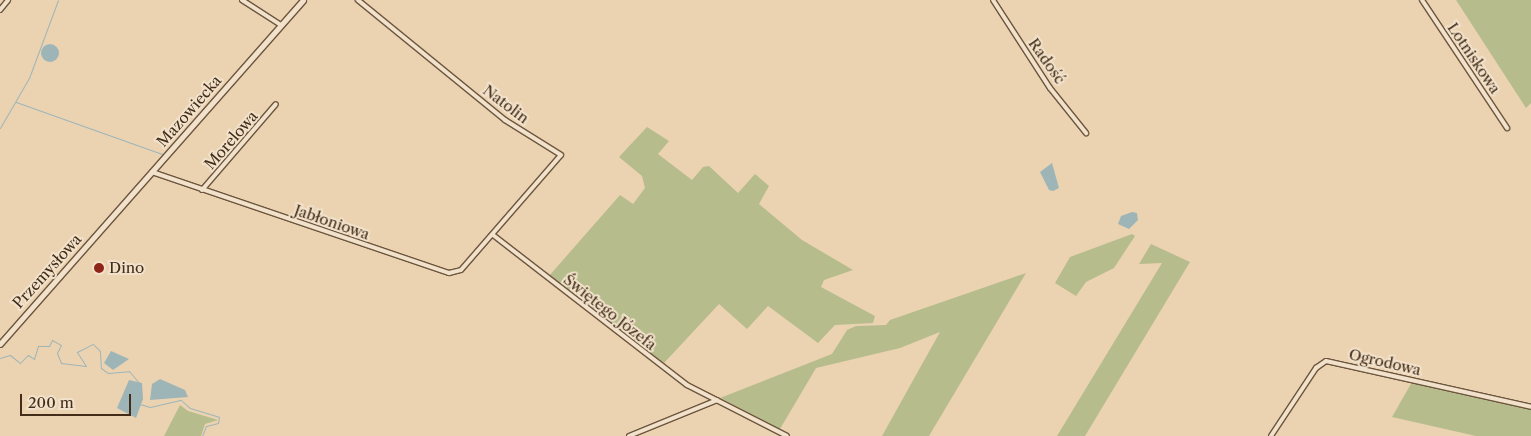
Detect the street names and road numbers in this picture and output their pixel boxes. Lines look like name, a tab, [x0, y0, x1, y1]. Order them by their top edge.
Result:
street label: Lotniskowa	[1444, 19, 1504, 97]
street label: Radość	[1025, 35, 1069, 87]
street label: Mazowiecka	[153, 72, 225, 150]
street label: Natolin	[479, 81, 533, 127]
street label: Morelowa	[201, 107, 261, 173]
street label: Jabłoniowa	[292, 201, 372, 243]
street label: Przemysłowa	[9, 230, 85, 312]
street label: Świętego Józefa	[560, 270, 660, 354]
street label: Ogrodowa	[1347, 345, 1423, 379]

